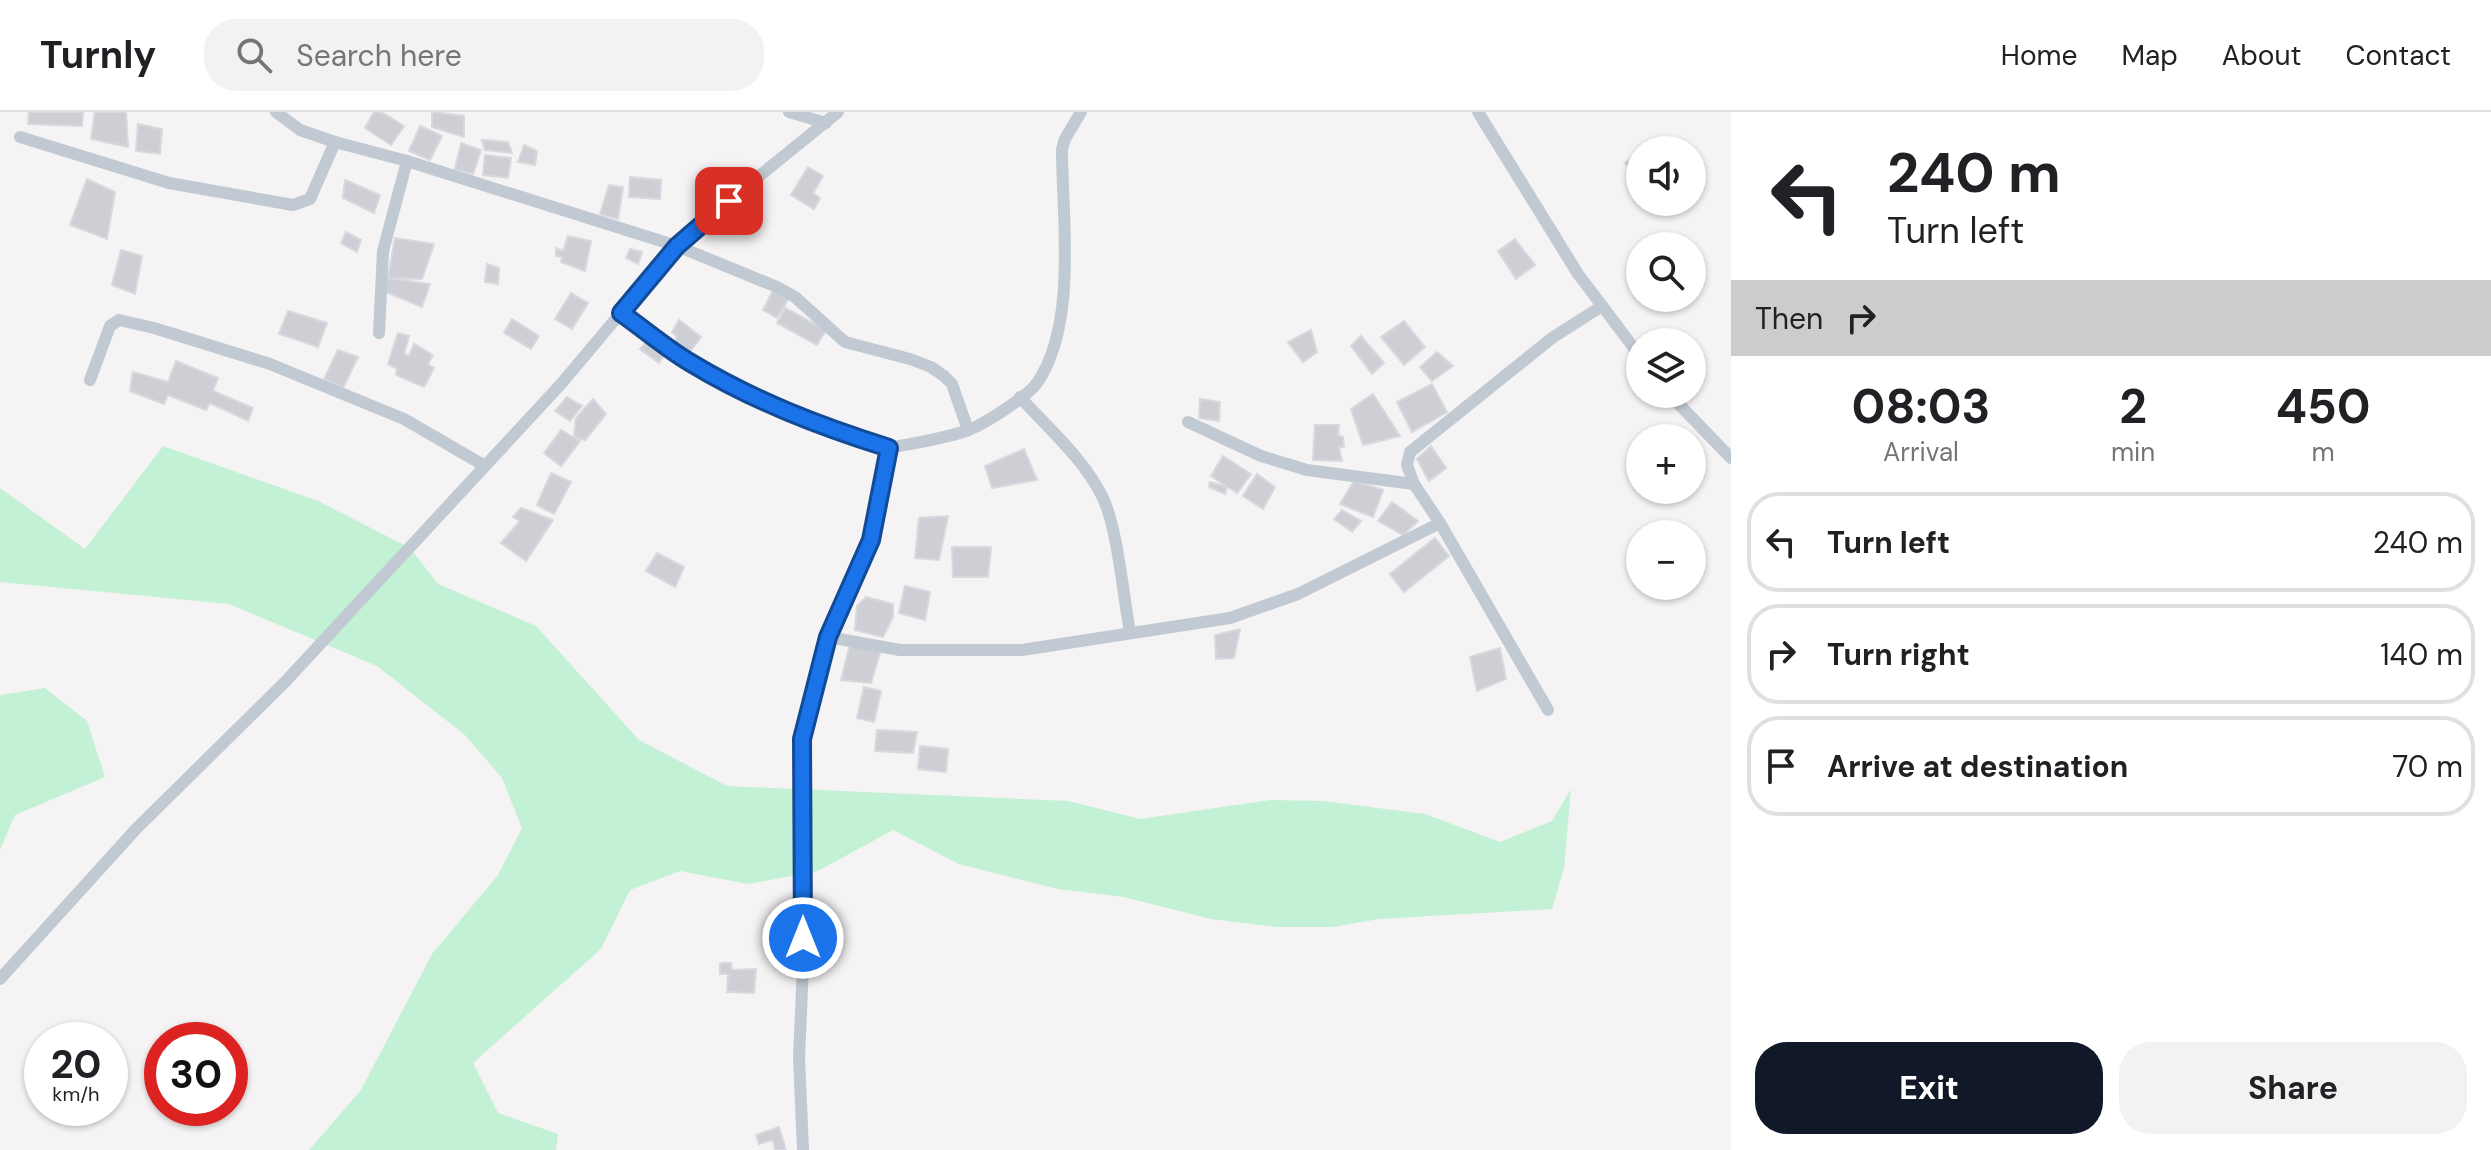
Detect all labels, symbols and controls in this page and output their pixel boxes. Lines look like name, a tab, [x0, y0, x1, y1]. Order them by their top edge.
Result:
search box	[204, 19, 764, 91]
text: Turnly	[40, 30, 156, 80]
icon: search	[232, 33, 276, 77]
text: Search here	[296, 36, 462, 75]
text: Home	[2001, 37, 2077, 74]
text: Map	[2121, 37, 2178, 74]
text: About	[2222, 37, 2301, 74]
text: Contact	[2345, 37, 2451, 74]
map controls	[1626, 136, 1706, 600]
button: sound	[1626, 136, 1706, 216]
text: 240 m	[1887, 136, 2061, 209]
icon: left	[1755, 144, 1859, 248]
pin	[695, 167, 763, 235]
icon: arrive	[707, 179, 751, 223]
text: Turn left	[1887, 207, 2024, 254]
button: search	[1626, 232, 1706, 312]
icon: right	[1839, 296, 1883, 340]
text: Then	[1755, 299, 1823, 338]
button: layers	[1626, 328, 1706, 408]
text: 08:03	[1851, 375, 1991, 438]
text: 2	[2119, 375, 2147, 438]
text: 450	[2276, 375, 2371, 438]
button: +	[1626, 424, 1706, 504]
text: Arrival	[1883, 435, 1959, 469]
text: min	[2111, 435, 2155, 469]
text: m	[2312, 435, 2335, 469]
button: −	[1626, 520, 1706, 600]
icon: left	[1759, 520, 1803, 564]
text: Turn left	[1827, 523, 1950, 562]
text: 240 m	[2373, 523, 2463, 562]
icon: right	[1759, 632, 1803, 676]
text: Turn right	[1827, 635, 1970, 674]
text: 140 m	[2380, 635, 2463, 674]
icon: arrive	[1759, 744, 1803, 788]
text: Arrive at destination	[1827, 747, 2128, 786]
text: 70 m	[2392, 747, 2463, 786]
position arrow	[761, 896, 845, 980]
speed limit sign: 30	[144, 1022, 248, 1126]
text: 20	[50, 1038, 102, 1090]
button: Exit	[1755, 1042, 2103, 1134]
button: Share	[2119, 1042, 2467, 1134]
text: km/h	[52, 1081, 100, 1107]

